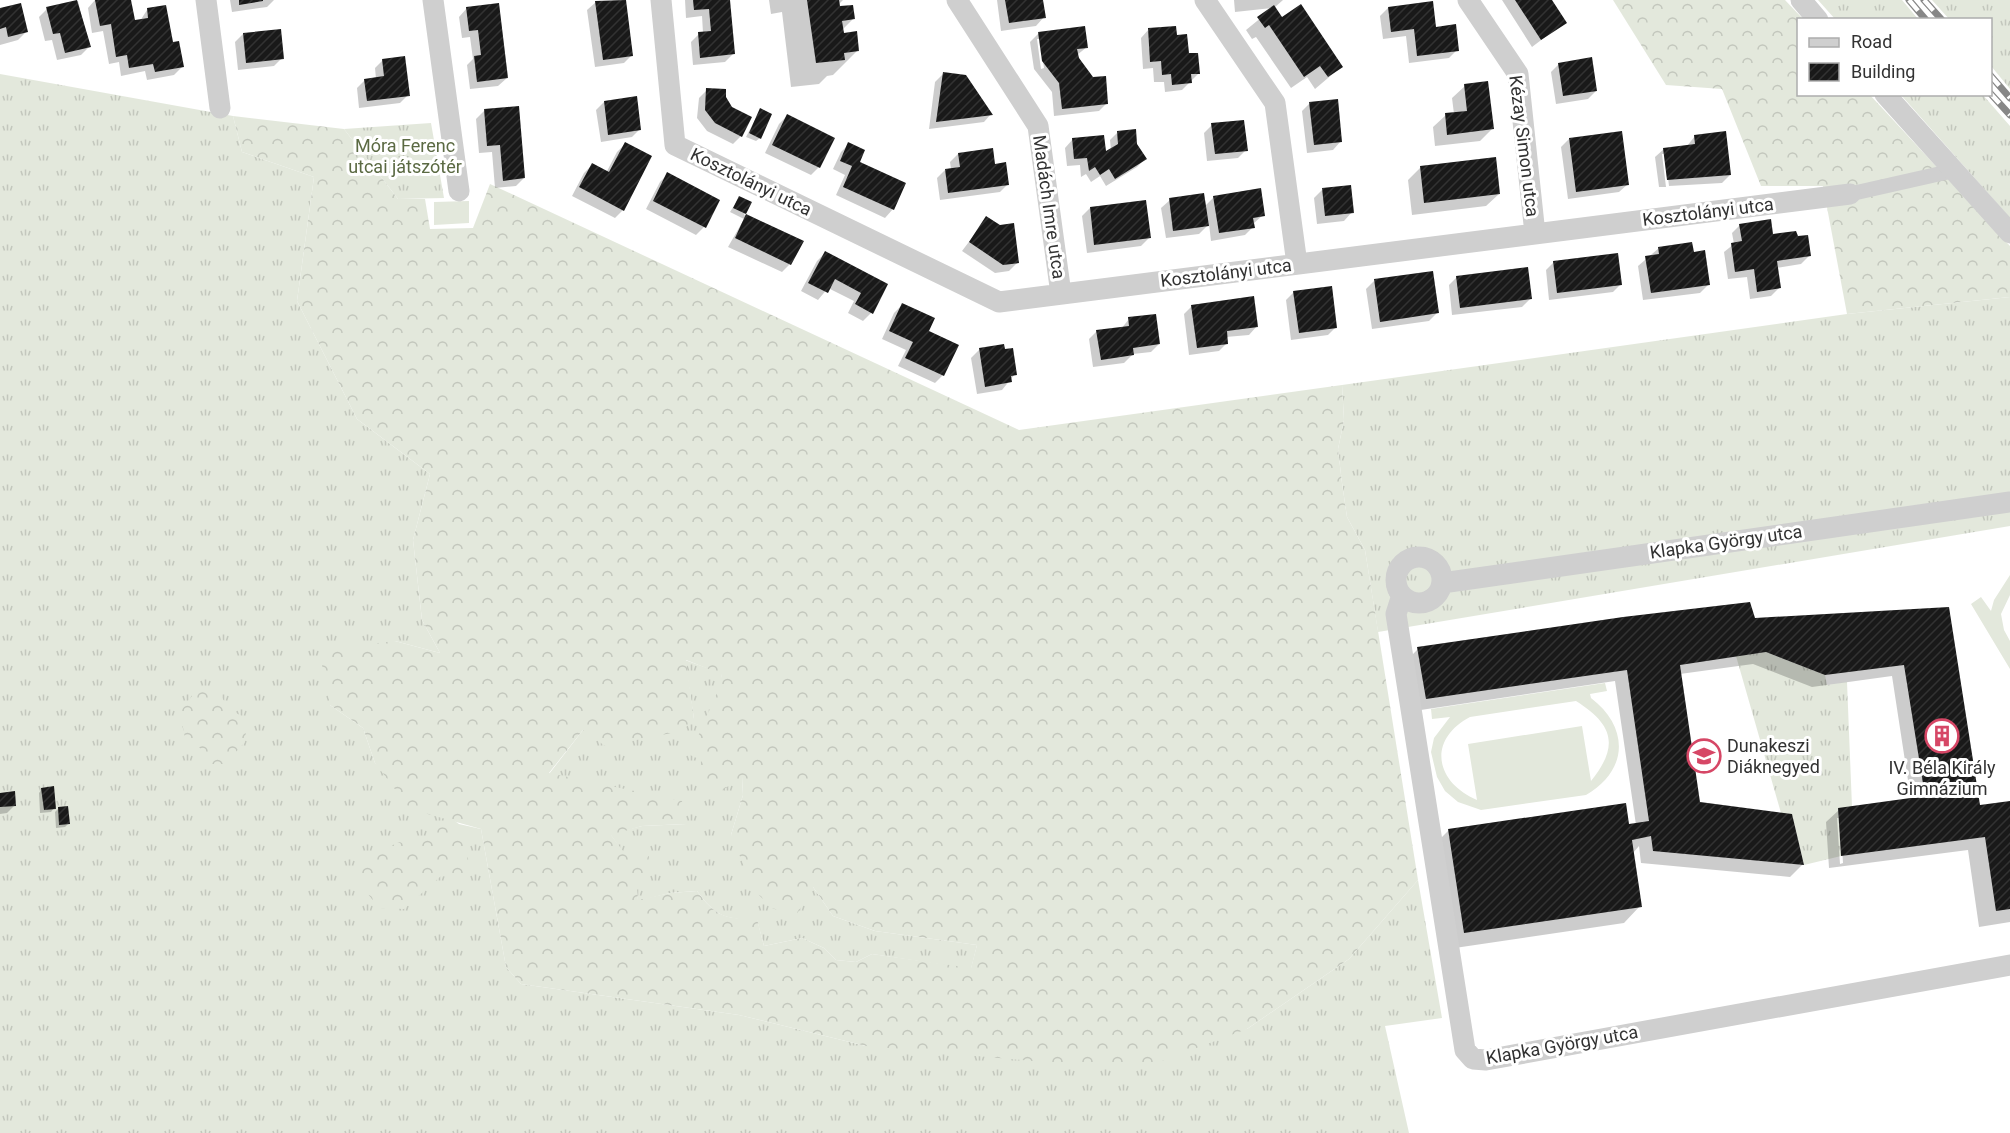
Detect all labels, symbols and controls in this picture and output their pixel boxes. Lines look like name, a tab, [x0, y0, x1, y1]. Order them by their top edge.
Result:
legend	[1797, 18, 1992, 96]
text: Road	[1851, 31, 1892, 52]
text: Building	[1851, 61, 1915, 82]
street label: Kézay Simon utca	[1505, 74, 1544, 218]
street label: Madách Imre utca	[1029, 134, 1070, 280]
park label: Móra Ferenc utcai játszótér	[348, 135, 462, 177]
street label: Kosztolányi utca	[687, 143, 815, 220]
street label: Kosztolányi utca	[1641, 193, 1775, 230]
street label: Kosztolányi utca	[1159, 254, 1293, 291]
street label: Klapka György utca	[1648, 520, 1804, 563]
building icon: IV. Béla Király Gimnázium	[1924, 718, 1960, 754]
place label: Dunakeszi Diáknegyed	[1727, 735, 1820, 777]
school or university icon: Dunakeszi Diáknegyed	[1686, 738, 1722, 774]
place label: IV. Béla Király Gimnázium	[1888, 757, 1996, 799]
street label: Klapka György utca	[1484, 1021, 1640, 1068]

